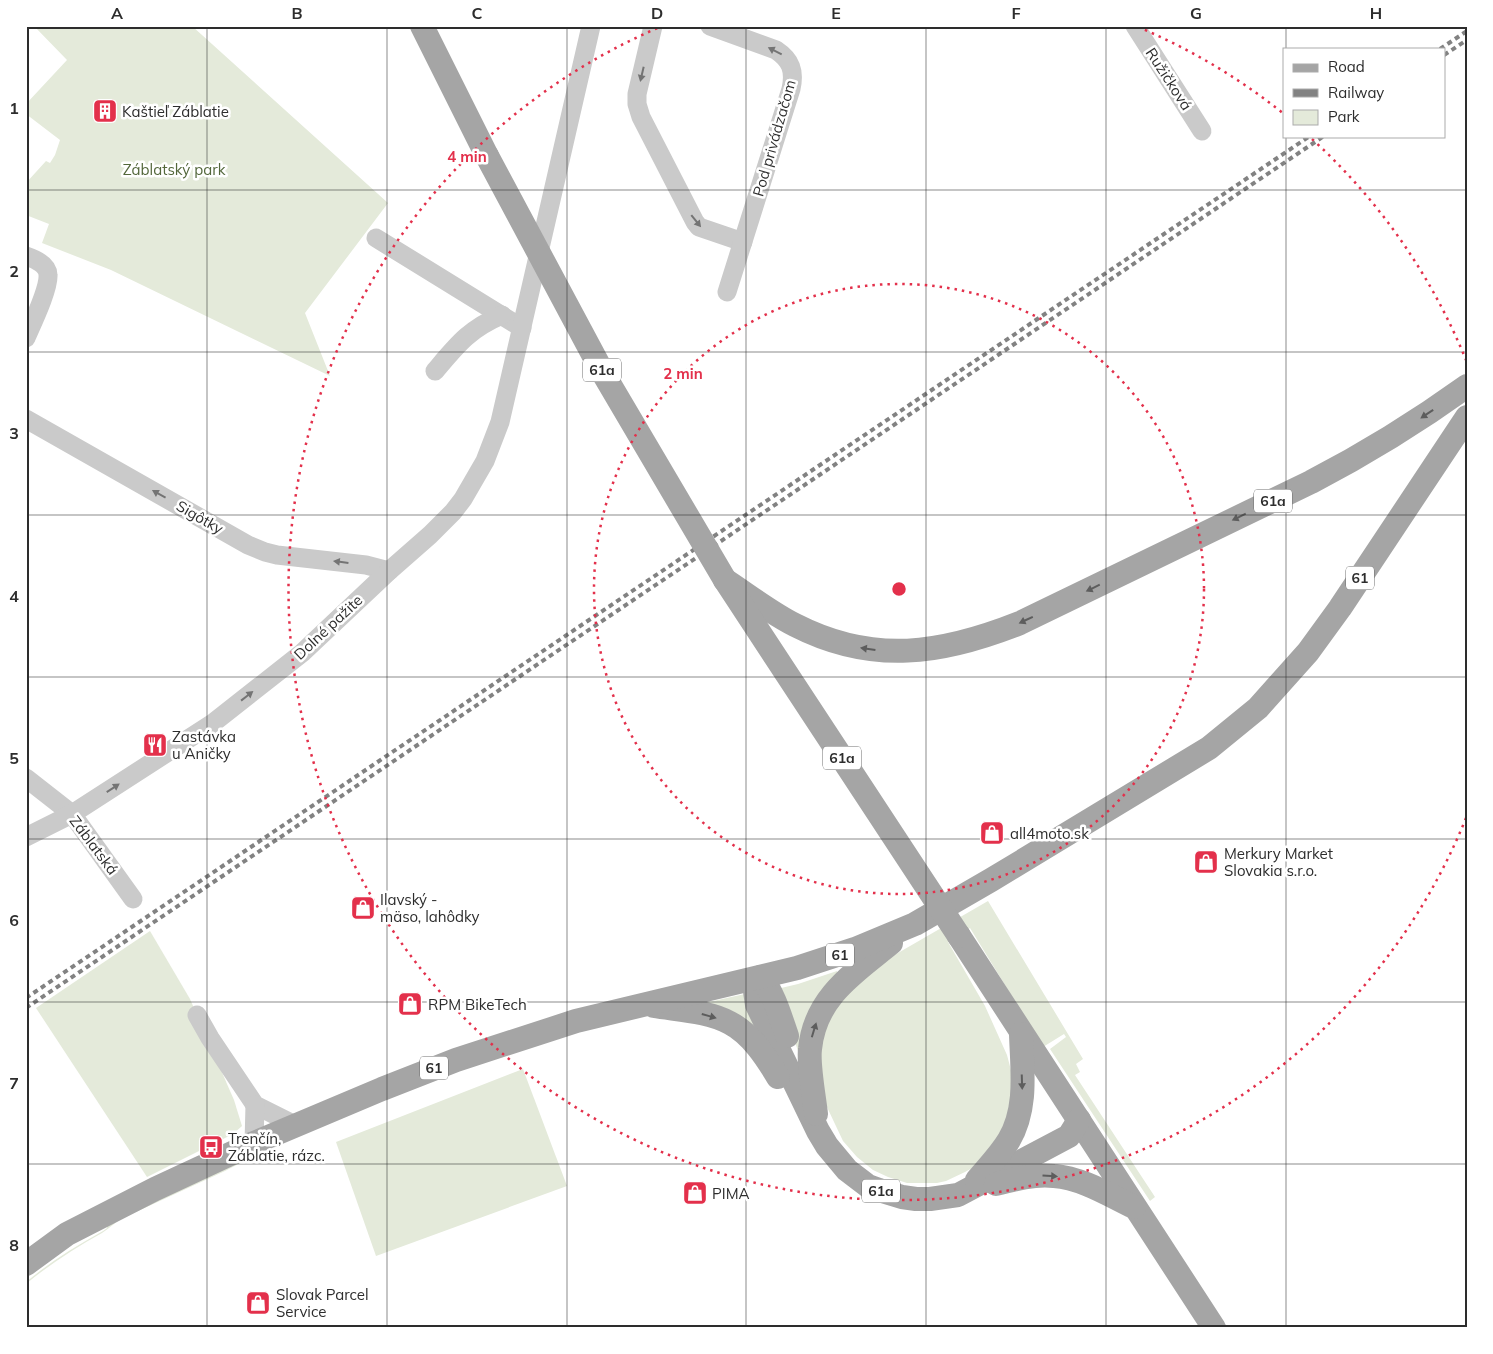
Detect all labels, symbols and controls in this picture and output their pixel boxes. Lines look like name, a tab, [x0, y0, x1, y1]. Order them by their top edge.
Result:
text: A	[111, 3, 123, 23]
text: B	[291, 3, 303, 23]
text: C	[472, 3, 483, 23]
text: D	[651, 3, 663, 23]
text: E	[831, 3, 841, 23]
text: F	[1011, 3, 1021, 23]
text: G	[1190, 3, 1202, 23]
text: H	[1370, 3, 1382, 23]
street label: Ružičková	[1142, 44, 1196, 114]
one-way arrow	[768, 47, 783, 55]
legend	[1283, 48, 1446, 138]
text: Road	[1328, 57, 1365, 76]
one-way arrow	[638, 66, 646, 81]
street label: Pod privádzačom	[748, 77, 800, 199]
text: Railway	[1328, 83, 1384, 102]
text: 1	[9, 98, 19, 118]
building icon: Kaštieľ Záblatie	[92, 98, 118, 124]
place label: Kaštieľ Záblatie	[122, 102, 229, 121]
text: Park	[1328, 107, 1360, 126]
text: 4 min	[447, 147, 487, 166]
park label: Záblatský park	[123, 160, 226, 179]
one-way arrow	[691, 214, 702, 227]
text: 2	[9, 261, 19, 281]
road number: 61a	[583, 358, 621, 382]
text: 2 min	[663, 364, 703, 383]
one-way arrow	[1420, 409, 1434, 419]
text: 3	[9, 423, 19, 443]
one-way arrow	[153, 489, 166, 498]
road number: 61a	[1254, 490, 1292, 512]
street label: Sigôtky	[173, 496, 227, 538]
one-way arrow	[1232, 514, 1246, 522]
one-way arrow	[333, 558, 349, 566]
road number: 61	[1346, 566, 1374, 590]
centre of rings	[890, 580, 908, 598]
one-way arrow	[1085, 584, 1100, 593]
text: 4	[9, 586, 19, 606]
street label: Dolné pažite	[290, 590, 366, 664]
one-way arrow	[1019, 616, 1033, 624]
one-way arrow	[860, 644, 876, 652]
one-way arrow	[240, 691, 253, 702]
place label: Zastávka u Aničky	[172, 727, 236, 763]
restaurant icon: Zastávka u Aničky	[142, 732, 168, 758]
road number: 61a	[823, 746, 861, 770]
text: 5	[9, 748, 19, 768]
one-way arrow	[107, 783, 120, 793]
street label: Záblatská	[66, 812, 122, 878]
shop icon: all4moto.sk	[979, 820, 1005, 846]
place label: all4moto.sk	[1010, 824, 1089, 843]
place label: Merkury Market Slovakia s.r.o.	[1224, 844, 1333, 880]
shop icon: Merkury Market Slovakia s.r.o.	[1193, 849, 1219, 875]
place label: Ilavský - mäso, lahôdky	[380, 890, 480, 926]
shop icon: Ilavský - mäso, lahôdky	[350, 895, 376, 921]
text: 6	[9, 910, 19, 930]
road number: 61	[826, 944, 854, 966]
shop icon: RPM BikeTech	[397, 991, 423, 1017]
place label: RPM BikeTech	[428, 995, 527, 1014]
one-way arrow	[701, 1012, 716, 1020]
one-way arrow	[811, 1023, 818, 1038]
road number: 61	[420, 1056, 448, 1080]
text: 7	[9, 1073, 19, 1093]
one-way arrow	[1019, 1075, 1027, 1091]
place label: Trenčín, Záblatie, rázc.	[228, 1129, 325, 1165]
bus stop icon: Trenčín, Záblatie, rázc.	[198, 1134, 224, 1160]
one-way arrow	[1042, 1173, 1058, 1181]
shop icon: PIMA	[682, 1180, 708, 1206]
road number: 61a	[862, 1180, 900, 1202]
place label: PIMA	[712, 1184, 750, 1203]
text: 8	[9, 1235, 19, 1255]
place label: Slovak Parcel Service	[276, 1285, 369, 1321]
shop icon: Slovak Parcel Service	[245, 1290, 271, 1316]

